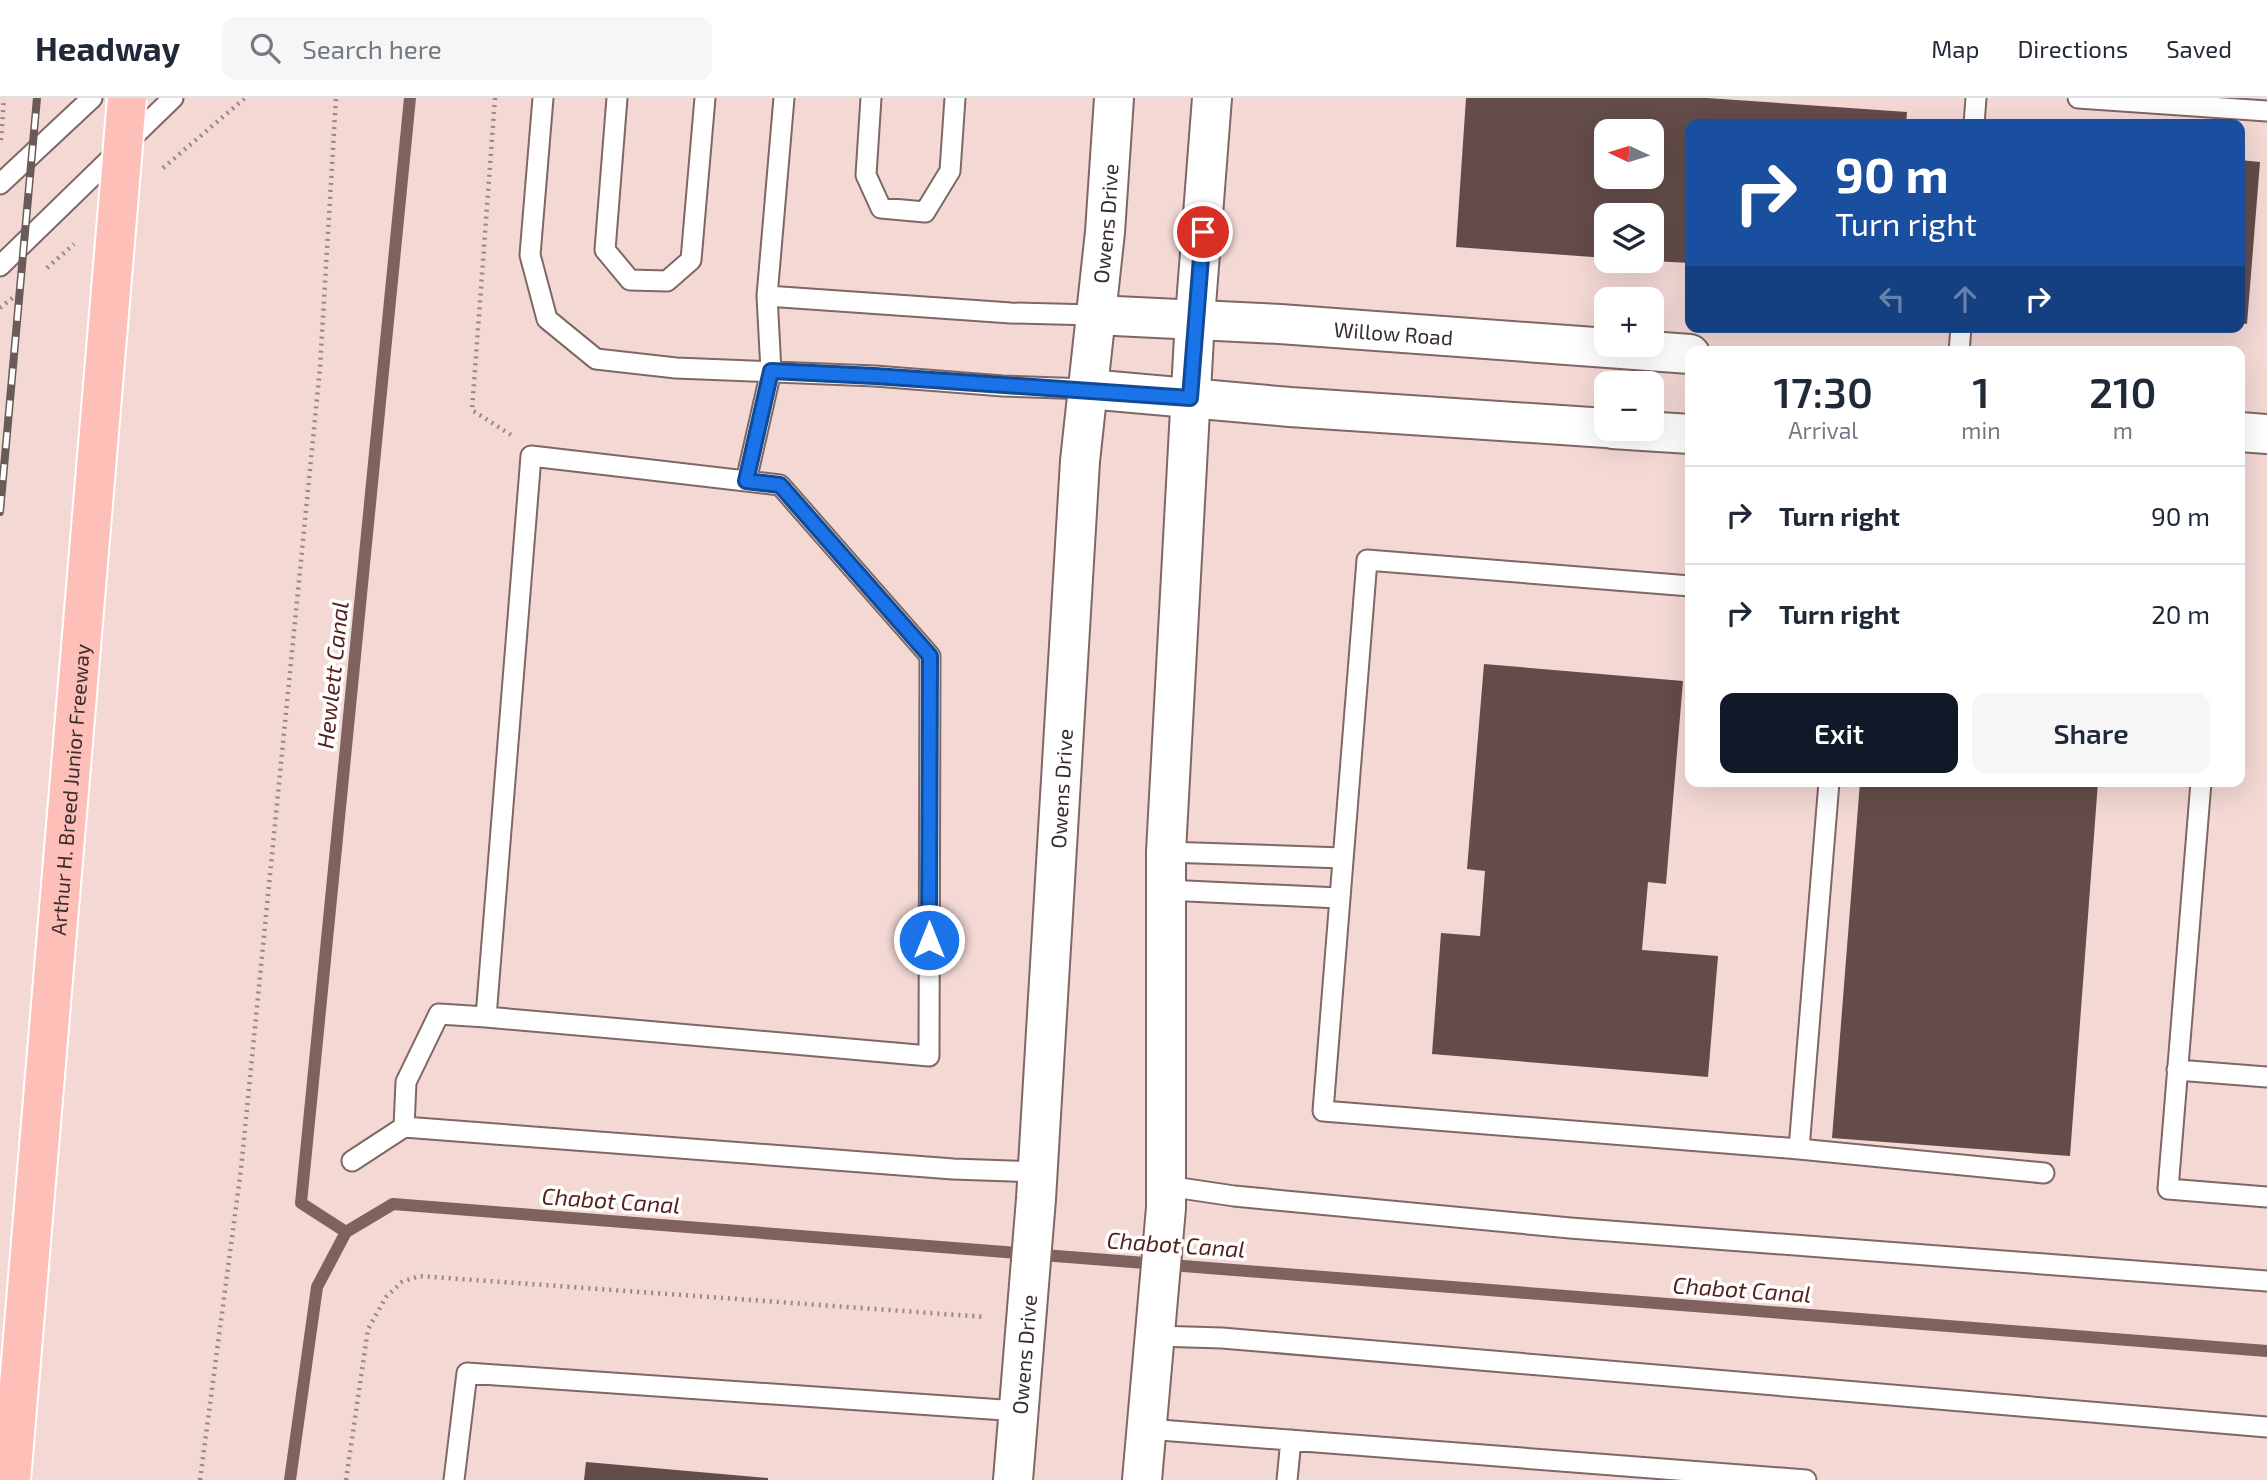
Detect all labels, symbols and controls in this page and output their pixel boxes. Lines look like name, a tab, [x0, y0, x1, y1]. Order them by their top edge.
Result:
search box	[222, 17, 712, 80]
text: Headway	[35, 28, 180, 68]
icon: search	[246, 29, 284, 67]
text: Search here	[302, 33, 442, 64]
text: Map	[1931, 34, 1979, 63]
text: Directions	[2017, 34, 2128, 63]
text: Saved	[2166, 34, 2232, 63]
north arrow	[1594, 119, 1664, 189]
map controls	[1594, 119, 1664, 441]
text: 90 m	[1835, 144, 1949, 203]
icon: right	[1720, 147, 1811, 238]
street label: Owens Drive	[1087, 163, 1122, 285]
pin	[1173, 202, 1233, 262]
button: layers	[1594, 203, 1664, 273]
text: Turn right	[1835, 204, 1977, 242]
icon: arrive	[1184, 213, 1222, 251]
icon: left	[1873, 280, 1911, 318]
icon: ahead	[1946, 280, 1984, 318]
icon: right	[2019, 280, 2057, 318]
button: +	[1594, 287, 1664, 357]
street label: Willow Road	[1333, 315, 1454, 349]
text: 17:30	[1773, 366, 1873, 416]
text: 1	[1972, 366, 1990, 416]
text: 210	[2089, 366, 2157, 416]
button: −	[1594, 371, 1664, 441]
text: Arrival	[1788, 416, 1858, 444]
text: min	[1961, 416, 2001, 444]
text: m	[2113, 416, 2133, 444]
icon: right	[1720, 496, 1758, 534]
text: Turn right	[1779, 500, 1900, 531]
text: 90 m	[2151, 500, 2210, 531]
icon: right	[1720, 594, 1758, 632]
text: Turn right	[1779, 598, 1900, 629]
text: 20 m	[2151, 598, 2210, 629]
water label: Hewlett Canal	[310, 600, 354, 750]
street label: Arthur H. Breed Junior Freeway	[44, 643, 94, 936]
button: Exit	[1720, 693, 1958, 773]
button: Share	[1972, 693, 2210, 773]
street label: Owens Drive	[1044, 728, 1077, 849]
position arrow	[892, 903, 966, 977]
water label: Chabot Canal	[541, 1181, 681, 1219]
water label: Chabot Canal	[1106, 1225, 1246, 1263]
water label: Chabot Canal	[1672, 1270, 1812, 1308]
street label: Owens Drive	[1006, 1294, 1041, 1415]

